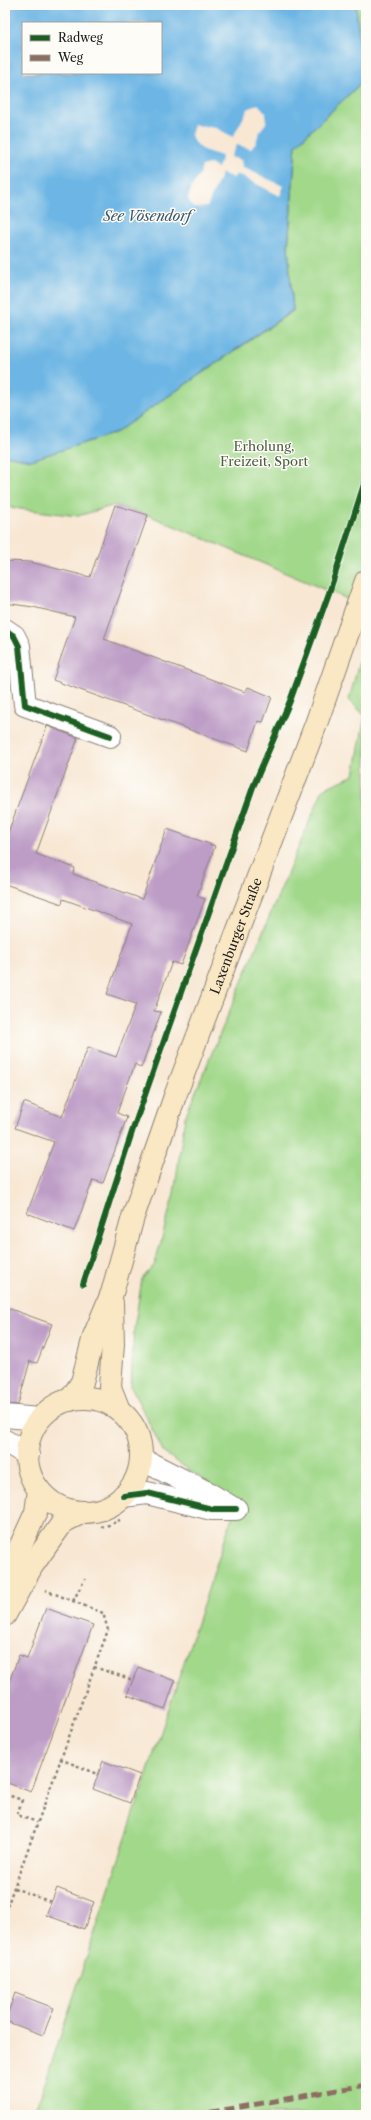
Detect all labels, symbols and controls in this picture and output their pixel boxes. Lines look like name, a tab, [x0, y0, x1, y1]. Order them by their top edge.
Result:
legend	[22, 22, 162, 74]
text: Radweg	[58, 30, 104, 45]
text: Weg	[57, 50, 84, 65]
water label: See Vösendorf	[102, 207, 196, 225]
park label: Erholung, Freizeit, Sport	[220, 438, 308, 469]
street label: Laxenburger Straße	[206, 875, 265, 996]

